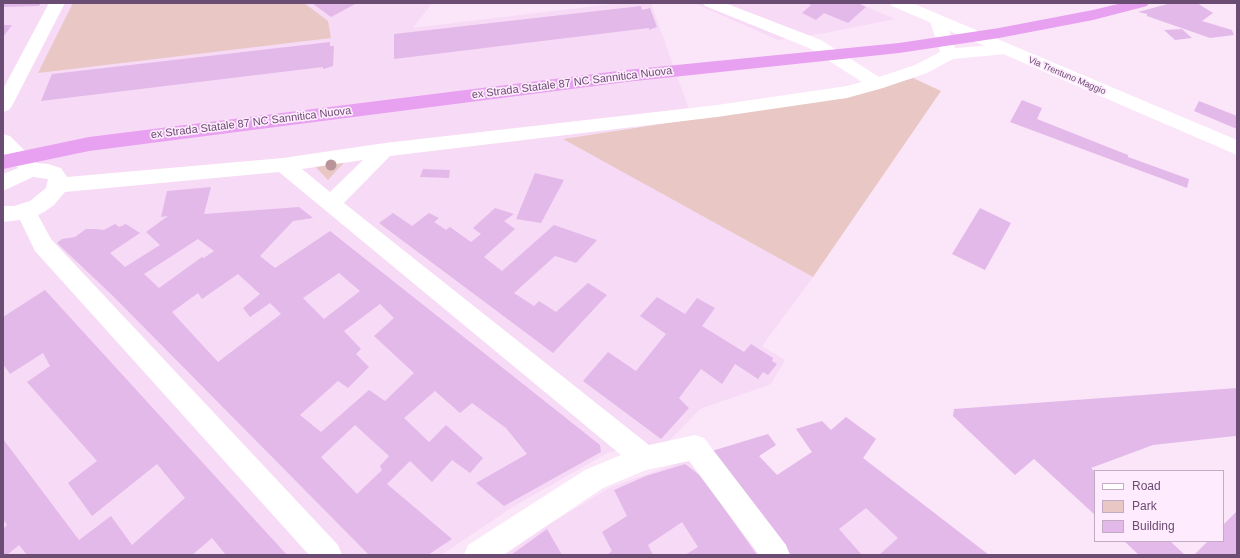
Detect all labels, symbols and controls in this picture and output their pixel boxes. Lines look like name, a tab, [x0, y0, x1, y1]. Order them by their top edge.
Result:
street label: Via Trentuno Maggio	[1027, 55, 1107, 97]
street label: ex Strada Statale 87 NC Sannitica Nuova	[471, 64, 673, 102]
street label: ex Strada Statale 87 NC Sannitica Nuova	[150, 104, 352, 142]
legend	[1094, 470, 1224, 542]
text: Road	[1132, 479, 1161, 493]
text: Park	[1132, 499, 1157, 513]
text: Building	[1132, 519, 1175, 533]

